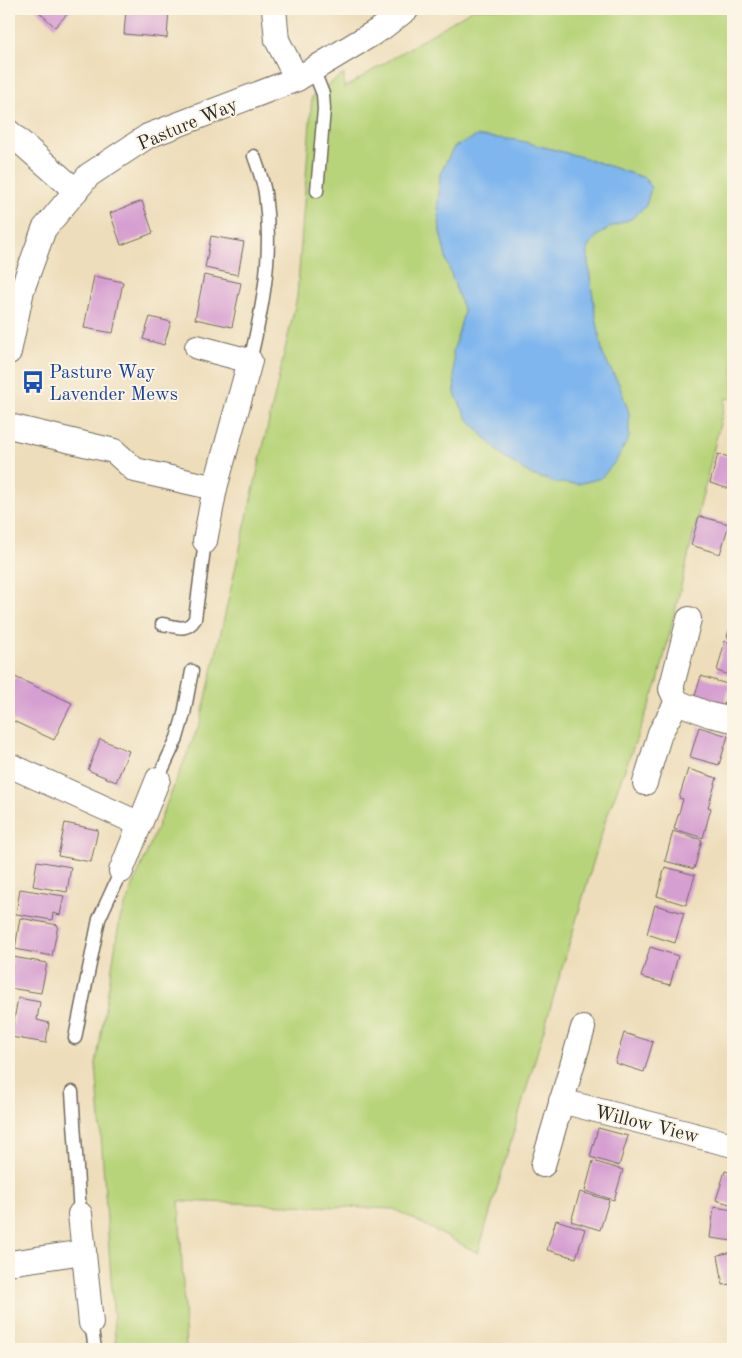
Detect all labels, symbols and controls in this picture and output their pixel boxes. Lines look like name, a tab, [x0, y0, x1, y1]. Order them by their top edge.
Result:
street label: Pasture Way	[135, 96, 241, 155]
place label: Pasture Way Lavender Mews	[49, 364, 178, 405]
bus stop icon: Pasture Way Lavender Mews	[20, 369, 46, 395]
street label: Willow View	[592, 1103, 701, 1148]

